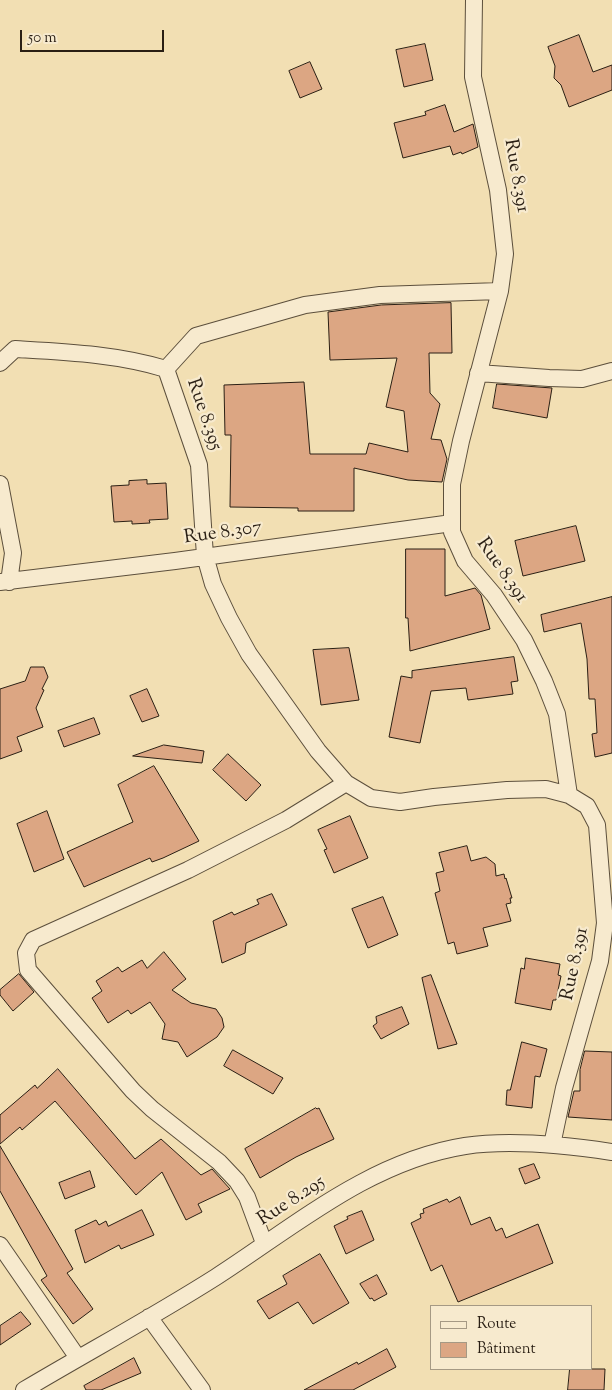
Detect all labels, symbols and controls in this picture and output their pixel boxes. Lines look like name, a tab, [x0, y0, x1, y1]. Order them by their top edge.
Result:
scale bar	[22, 20, 166, 52]
text: 50 m	[28, 28, 57, 49]
street label: Rue 8.391	[497, 137, 533, 215]
street label: Rue 8.395	[180, 376, 226, 454]
street label: Rue 8.307	[183, 517, 263, 551]
street label: Rue 8.391	[470, 534, 532, 608]
street label: Rue 8.391	[557, 925, 595, 1003]
street label: Rue 8.295	[254, 1172, 330, 1232]
legend	[430, 1305, 592, 1370]
text: Route	[477, 1314, 516, 1335]
text: Bâtiment	[477, 1339, 536, 1360]

